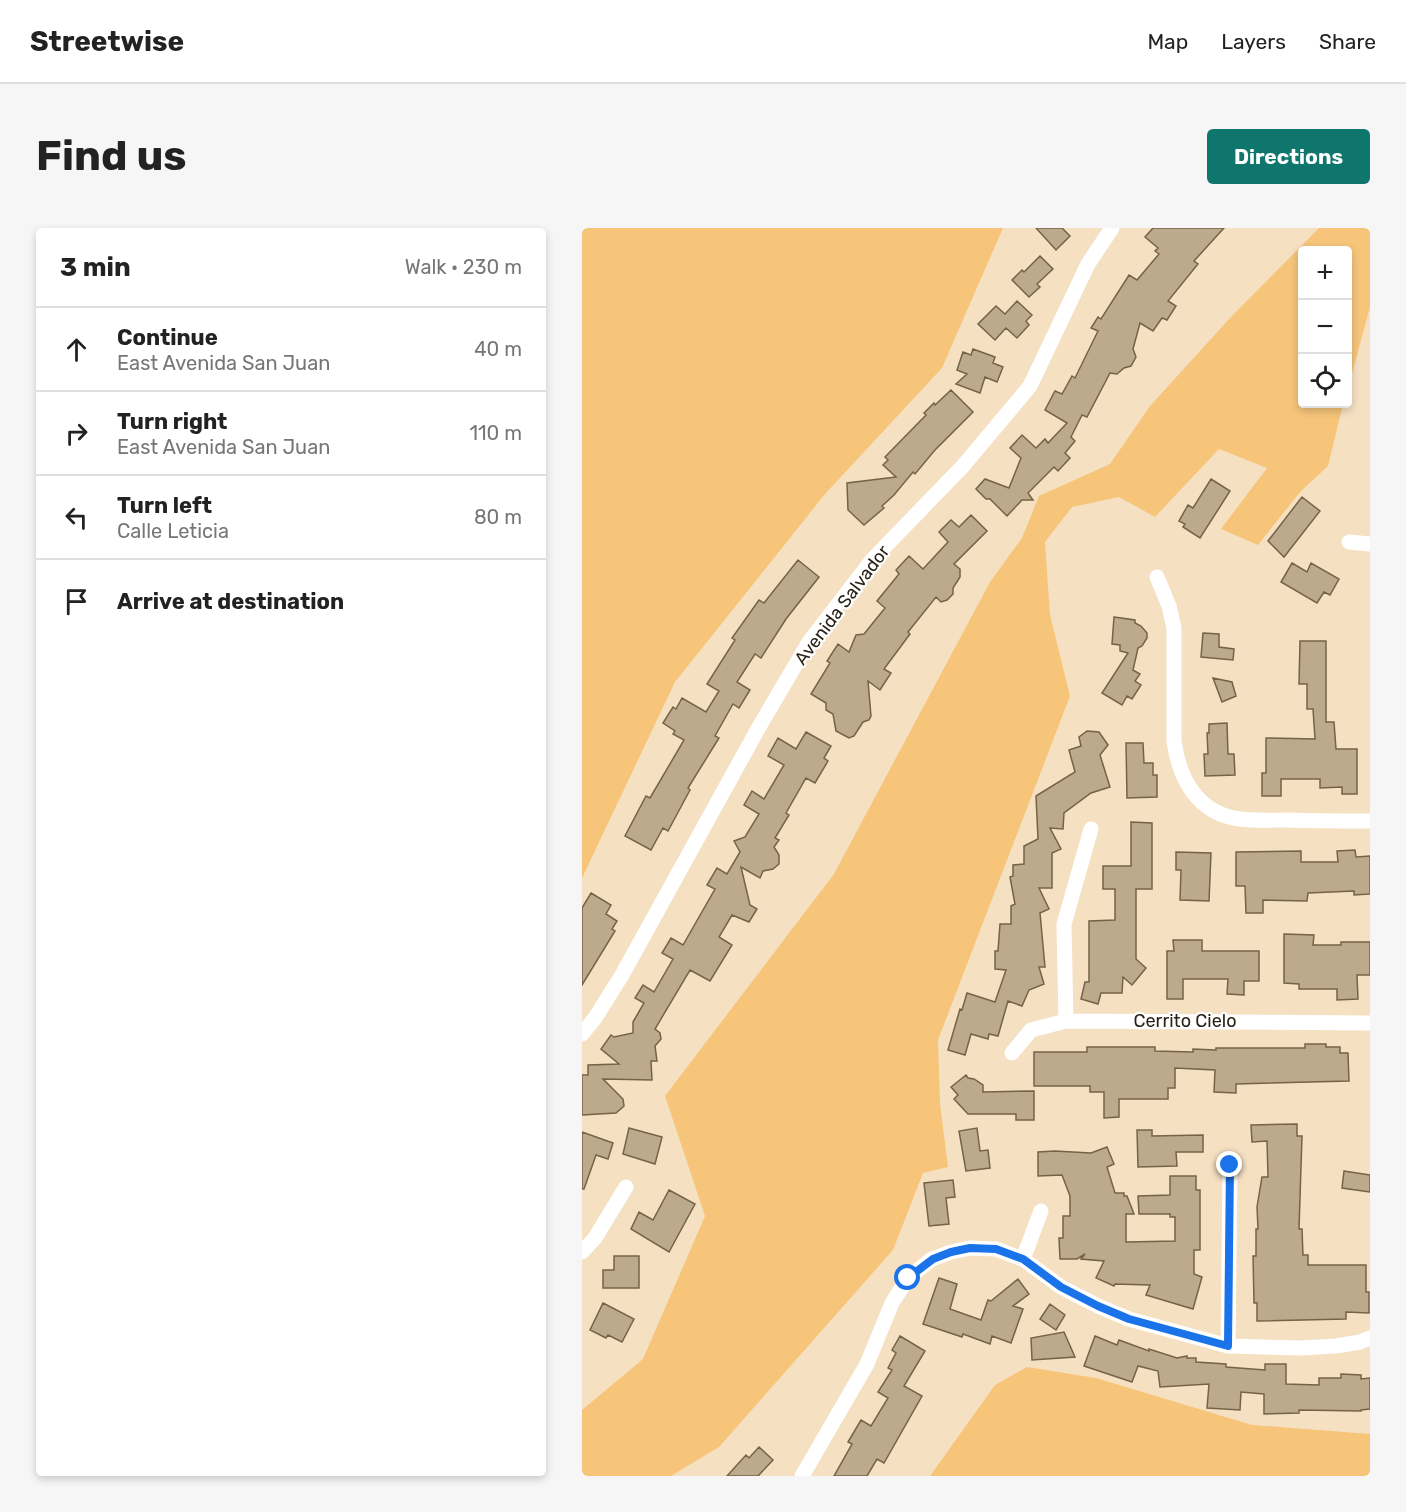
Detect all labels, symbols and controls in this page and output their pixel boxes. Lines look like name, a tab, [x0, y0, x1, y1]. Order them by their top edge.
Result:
text: Streetwise	[30, 25, 184, 58]
text: Map	[1147, 29, 1188, 54]
text: Layers	[1221, 29, 1286, 54]
text: Share	[1319, 29, 1376, 54]
button: Directions	[1207, 129, 1370, 184]
text: Find us	[36, 131, 187, 181]
map controls	[1298, 246, 1352, 408]
button: +	[1298, 246, 1352, 300]
text: 3 min	[60, 252, 131, 283]
text: Walk · 230 m	[405, 255, 522, 279]
button: −	[1298, 300, 1352, 354]
text: Continue	[117, 324, 218, 351]
icon: ahead	[60, 333, 93, 366]
text: 40 m	[474, 337, 522, 361]
text: East Avenida San Juan	[117, 351, 330, 375]
button: locate	[1298, 354, 1352, 408]
text: Turn right	[117, 408, 227, 435]
icon: right	[60, 417, 93, 450]
text: 110 m	[470, 421, 522, 445]
text: East Avenida San Juan	[117, 435, 330, 459]
text: Turn left	[117, 492, 212, 519]
icon: left	[60, 501, 93, 534]
text: 80 m	[474, 505, 522, 529]
text: Calle Leticia	[117, 519, 229, 543]
street label: Avenida Salvador	[790, 541, 894, 669]
icon: arrive	[60, 585, 93, 618]
text: Arrive at destination	[117, 588, 344, 615]
street label: Cerrito Cielo	[1133, 1010, 1237, 1032]
route end	[1216, 1151, 1242, 1177]
route start	[894, 1264, 920, 1290]

